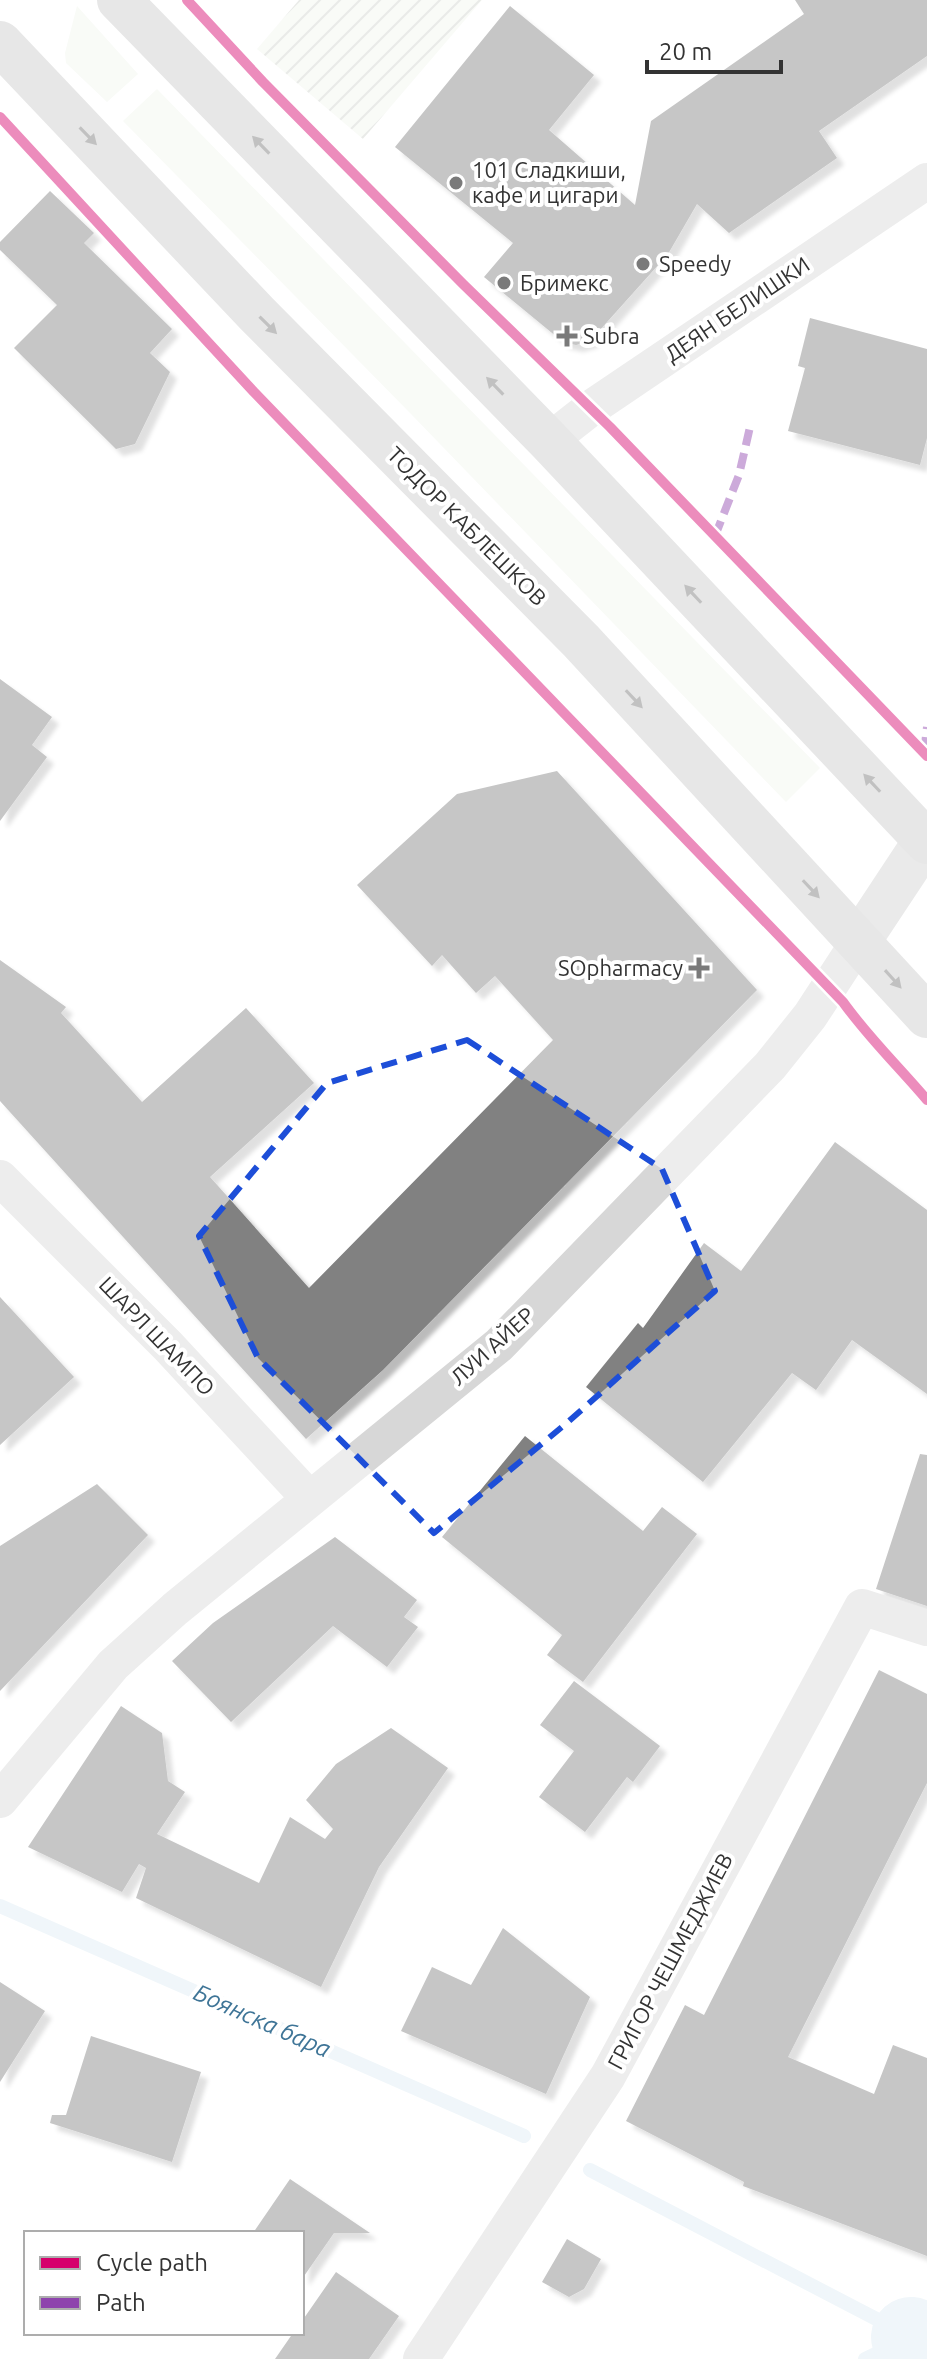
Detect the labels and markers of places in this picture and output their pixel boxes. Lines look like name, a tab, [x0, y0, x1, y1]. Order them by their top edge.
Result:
place label: 101 Сладкиши, кафе и цигари	[472, 157, 626, 207]
marker: 101 Сладкиши, кафе и цигари	[447, 174, 465, 192]
place label: Speedy	[659, 251, 732, 276]
marker: Speedy	[634, 255, 652, 273]
place label: Бримекс	[520, 270, 609, 295]
marker: Бримекс	[495, 274, 513, 292]
place label: Subra	[583, 323, 640, 348]
marker: Subra	[558, 327, 576, 345]
place label: SOpharmacy	[558, 955, 683, 980]
marker: SOpharmacy	[690, 959, 708, 977]

